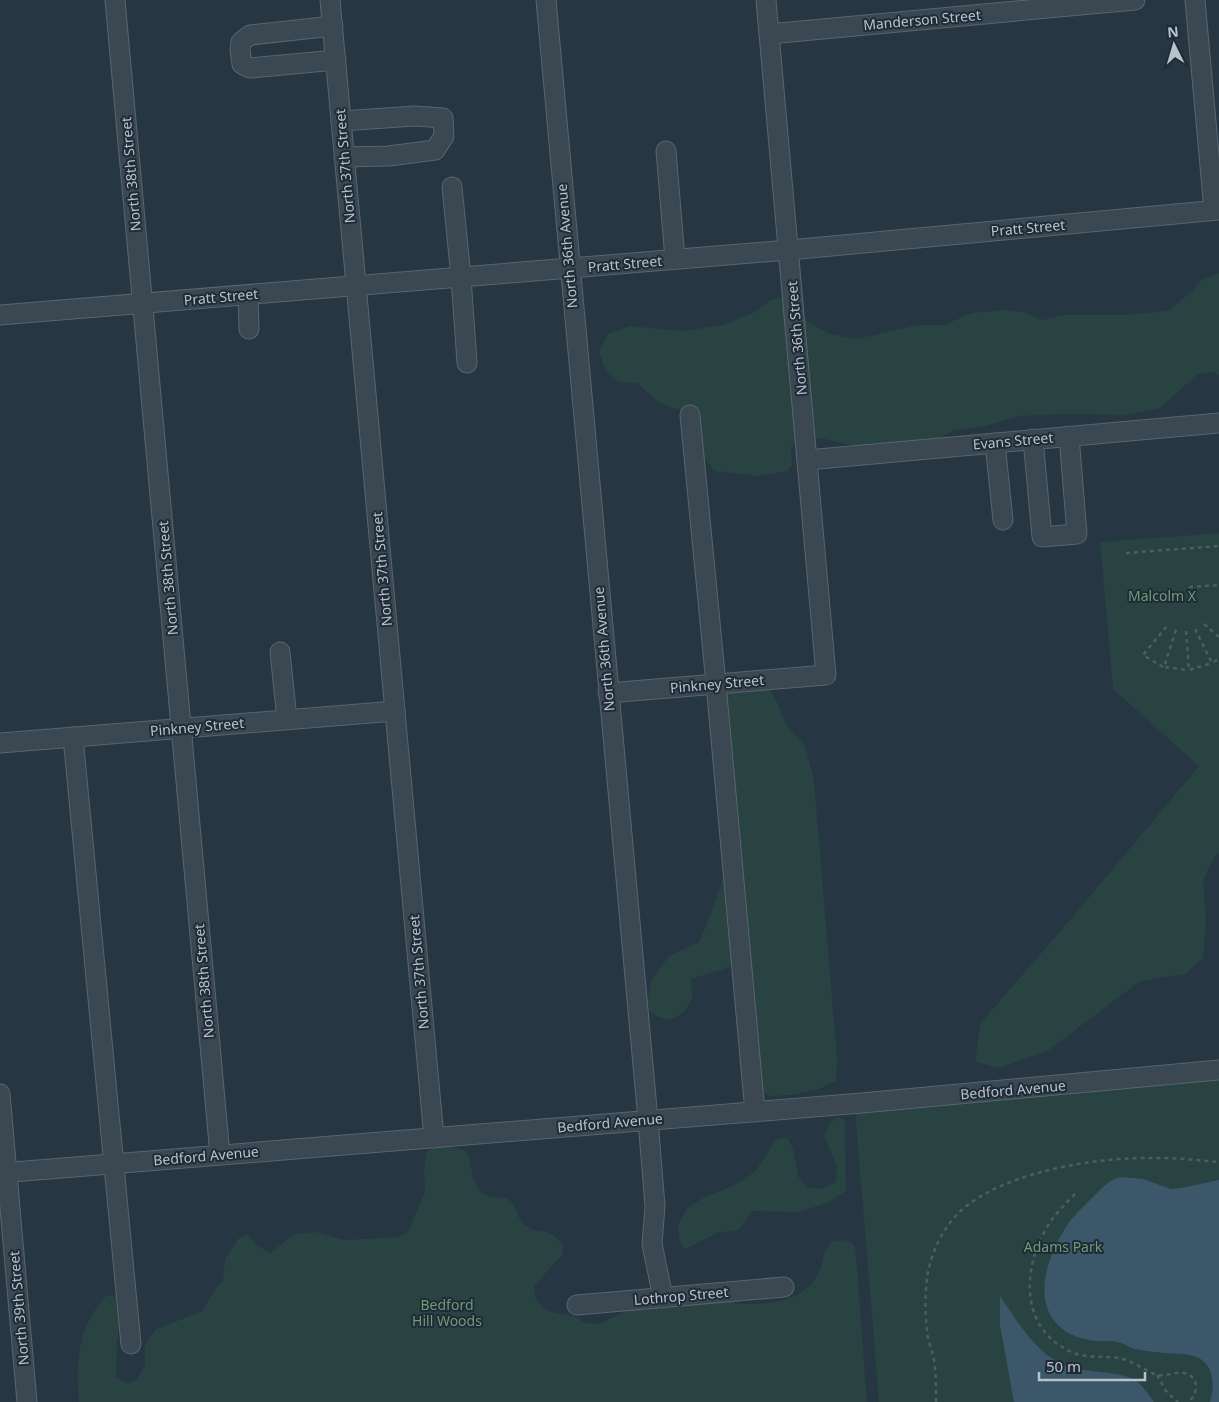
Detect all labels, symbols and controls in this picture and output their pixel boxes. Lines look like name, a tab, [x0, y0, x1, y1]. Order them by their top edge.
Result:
street label: Manderson Street	[862, 5, 982, 34]
north arrow	[1149, 20, 1199, 70]
text: N	[1166, 22, 1179, 42]
street label: North 37th Street	[330, 108, 359, 224]
street label: North 38th Street	[116, 116, 145, 232]
street label: North 36th Avenue	[552, 183, 581, 309]
street label: Pratt Street	[990, 215, 1066, 240]
street label: Pratt Street	[587, 251, 663, 276]
street label: North 36th Street	[782, 280, 811, 396]
street label: Pratt Street	[183, 284, 259, 309]
street label: Evans Street	[972, 428, 1054, 453]
street label: North 37th Street	[367, 511, 396, 627]
street label: North 38th Street	[153, 520, 182, 636]
street label: North 36th Avenue	[589, 586, 618, 712]
park label: Malcolm X	[1128, 586, 1197, 605]
street label: Pinkney Street	[669, 670, 765, 697]
street label: Pinkney Street	[149, 713, 245, 740]
street label: North 37th Street	[404, 914, 433, 1030]
street label: North 38th Street	[189, 923, 218, 1039]
street label: Bedford Avenue	[959, 1075, 1067, 1104]
street label: Bedford Avenue	[556, 1108, 664, 1137]
street label: Bedford Avenue	[152, 1141, 260, 1170]
park label: Adams Park	[1024, 1237, 1103, 1256]
street label: North 39th Street	[4, 1250, 33, 1366]
street label: Lothrop Street	[633, 1282, 729, 1309]
park label: Bedford Hill Woods	[412, 1295, 482, 1330]
scale bar	[1039, 1350, 1145, 1382]
text: 50 m	[1046, 1356, 1081, 1376]

